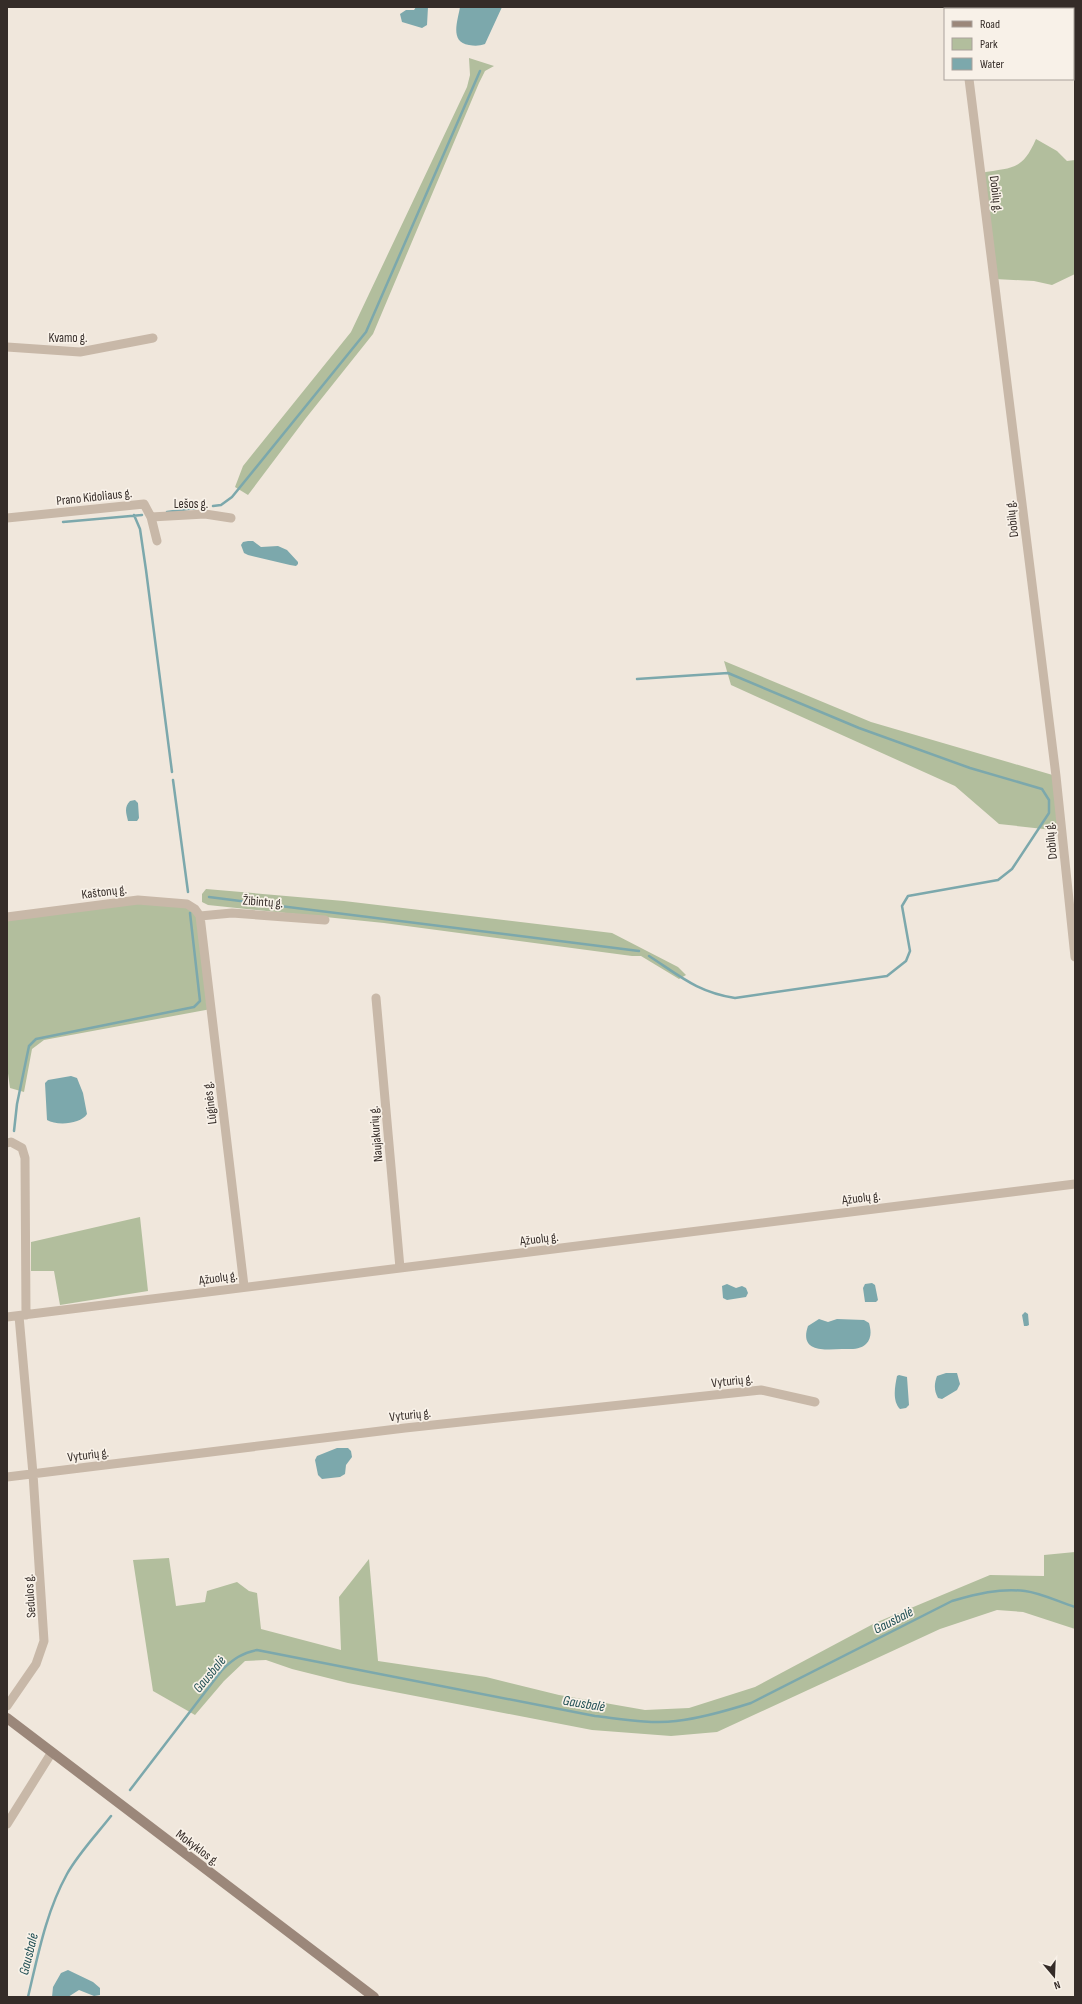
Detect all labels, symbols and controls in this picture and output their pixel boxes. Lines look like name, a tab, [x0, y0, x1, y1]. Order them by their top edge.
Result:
legend	[944, 8, 1074, 80]
text: Road	[980, 17, 1000, 32]
text: Park	[980, 37, 998, 52]
text: Water	[980, 57, 1004, 72]
street label: Dobilų g.	[986, 175, 1006, 214]
street label: Kvamo g.	[49, 330, 87, 346]
street label: Prano Kidoliaus g.	[55, 485, 133, 509]
street label: Lešos g.	[174, 496, 208, 512]
street label: Dobilų g.	[1002, 499, 1022, 538]
street label: Dobilų g.	[1041, 822, 1061, 860]
street label: Kaštonų g.	[81, 881, 128, 903]
street label: Žibintų g.	[242, 893, 284, 911]
street label: Lūginės g.	[199, 1081, 221, 1125]
street label: Naujakurių g.	[366, 1105, 386, 1163]
street label: Ąžuolų g.	[840, 1188, 881, 1208]
street label: Ąžuolų g.	[518, 1229, 559, 1249]
street label: Ąžuolų g.	[197, 1267, 238, 1289]
street label: Vyturių g.	[711, 1371, 754, 1391]
street label: Vyturių g.	[389, 1405, 432, 1425]
street label: Vyturių g.	[66, 1445, 110, 1465]
street label: Sedulos g.	[20, 1574, 40, 1618]
water label: Gausbalė	[870, 1603, 917, 1638]
water label: Gausbalė	[189, 1652, 230, 1696]
water label: Gausbalė	[562, 1692, 607, 1715]
street label: Mokyklos g.	[173, 1826, 222, 1869]
water label: Gausbalė	[15, 1931, 42, 1977]
north arrow	[1034, 1956, 1074, 1996]
text: N	[1052, 1978, 1062, 1992]

